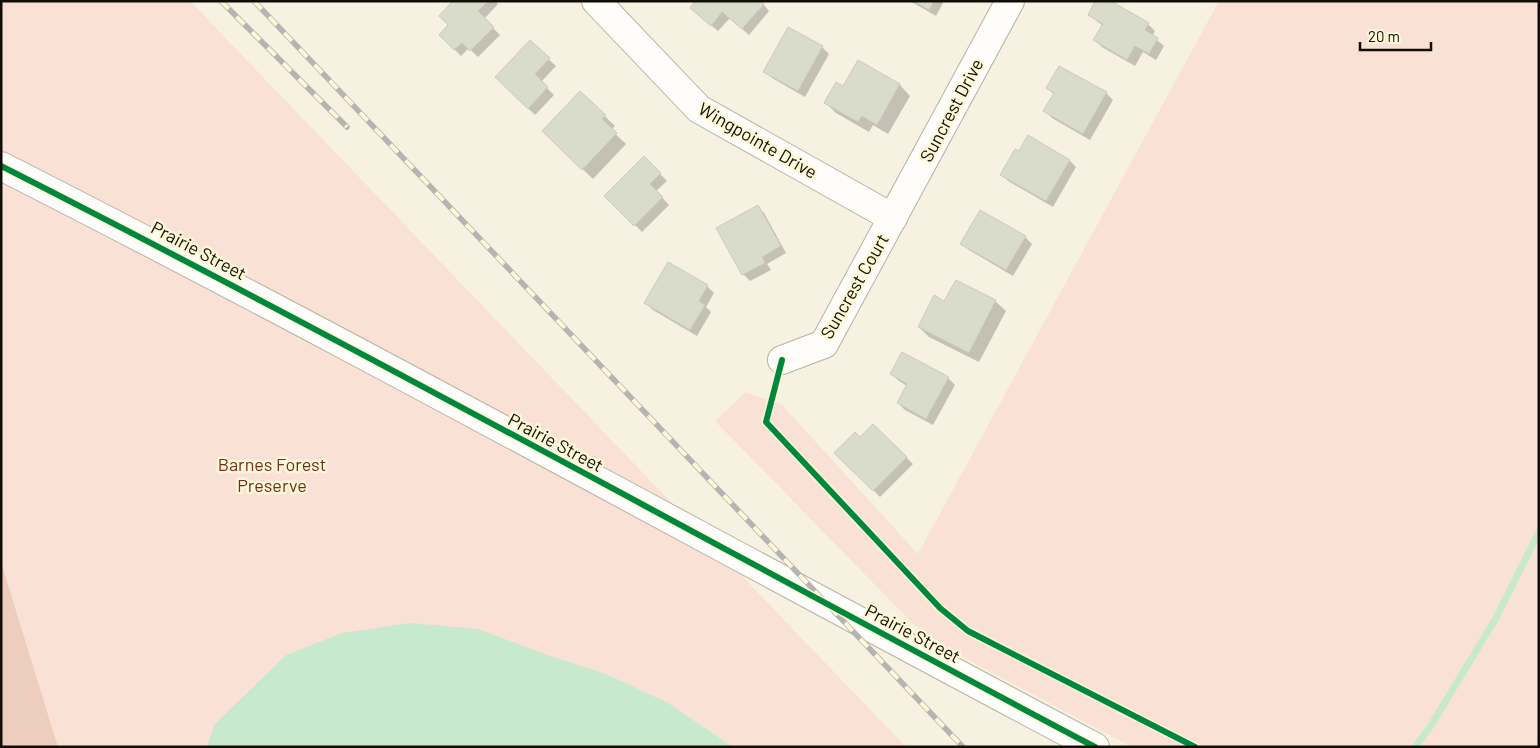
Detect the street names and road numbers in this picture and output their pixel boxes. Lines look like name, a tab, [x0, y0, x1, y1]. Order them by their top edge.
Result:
street label: Suncrest Drive	[915, 55, 987, 165]
street label: Wingpointe Drive	[695, 97, 821, 183]
street label: Prairie Street	[148, 216, 250, 284]
street label: Suncrest Court	[815, 230, 893, 342]
street label: Prairie Street	[505, 408, 607, 476]
street label: Prairie Street	[862, 599, 964, 667]

